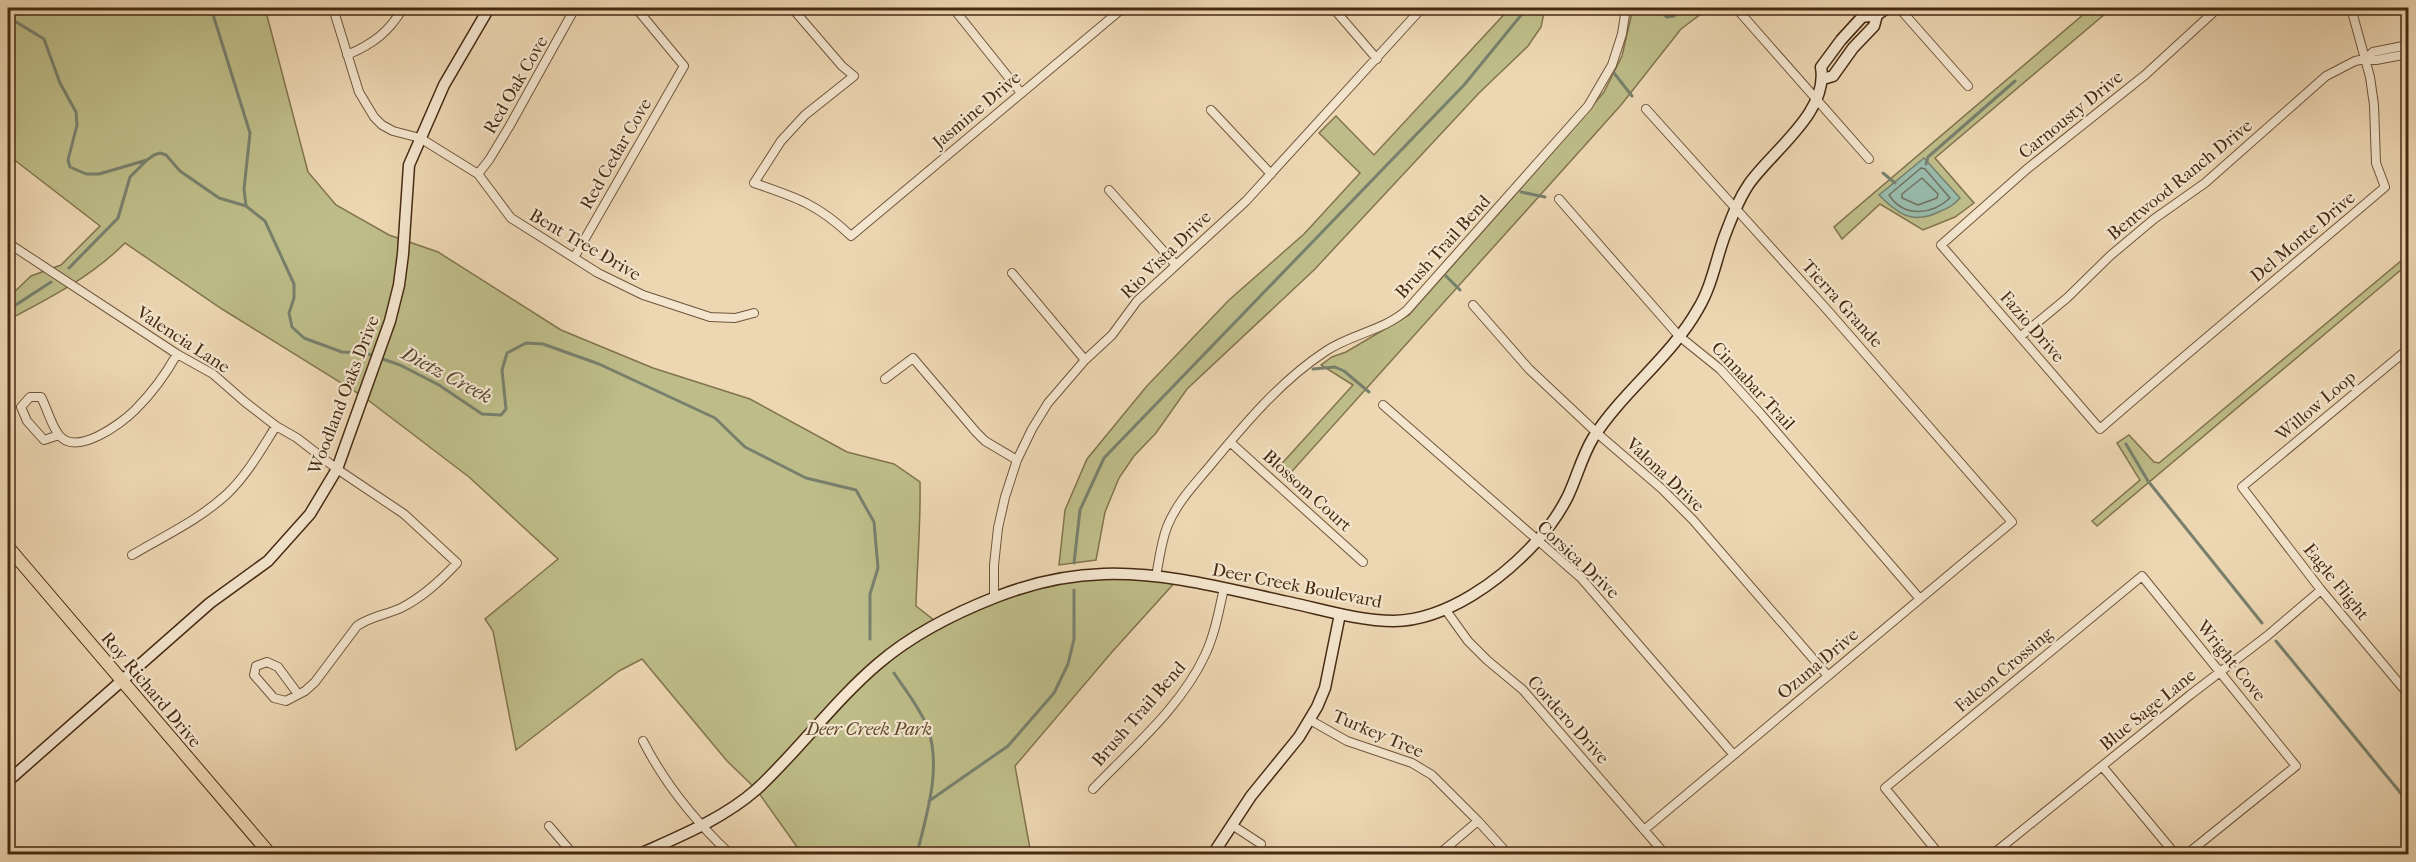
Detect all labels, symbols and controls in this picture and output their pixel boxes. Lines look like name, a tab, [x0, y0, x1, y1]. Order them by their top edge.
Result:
street label: Red Oak Cove	[480, 32, 553, 138]
street label: Carnousty Drive	[2015, 66, 2127, 163]
street label: Jasmine Drive	[927, 67, 1025, 154]
street label: Red Cedar Cove	[576, 95, 656, 213]
street label: Bentwood Ranch Drive	[2103, 115, 2257, 245]
street label: Del Monte Drive	[2246, 187, 2360, 287]
street label: Brush Trail Bend	[1391, 191, 1495, 303]
street label: Bent Tree Drive	[525, 205, 645, 285]
street label: Rio Vista Drive	[1116, 207, 1216, 303]
street label: Tierra Grande	[1797, 256, 1887, 352]
street label: Fazio Drive	[1995, 287, 2069, 367]
street label: Valencia Lane	[132, 302, 234, 378]
street label: Woodland Oaks Drive	[304, 313, 384, 478]
street label: Cinnabar Trail	[1707, 338, 1799, 434]
water label: Dietz Creek	[396, 341, 496, 408]
street label: Willow Loop	[2271, 366, 2360, 446]
street label: Valona Drive	[1621, 433, 1709, 517]
street label: Blossom Court	[1258, 446, 1356, 537]
street label: Corsica Drive	[1533, 517, 1624, 603]
street label: Eagle Flight	[2299, 539, 2374, 625]
street label: Deer Creek Boulevard	[1210, 559, 1384, 613]
street label: Wright Cove	[2191, 616, 2270, 706]
street label: Falcon Crossing	[1951, 623, 2058, 717]
street label: Ozuna Drive	[1773, 624, 1863, 704]
street label: Roy Richard Drive	[97, 628, 206, 752]
street label: Brush Trail Bend	[1088, 657, 1190, 771]
street label: Blue Sage Lane	[2096, 665, 2201, 755]
street label: Cordero Drive	[1523, 671, 1613, 769]
street label: Turkey Tree	[1329, 705, 1427, 763]
park label: Deer Creek Park	[805, 719, 932, 740]

